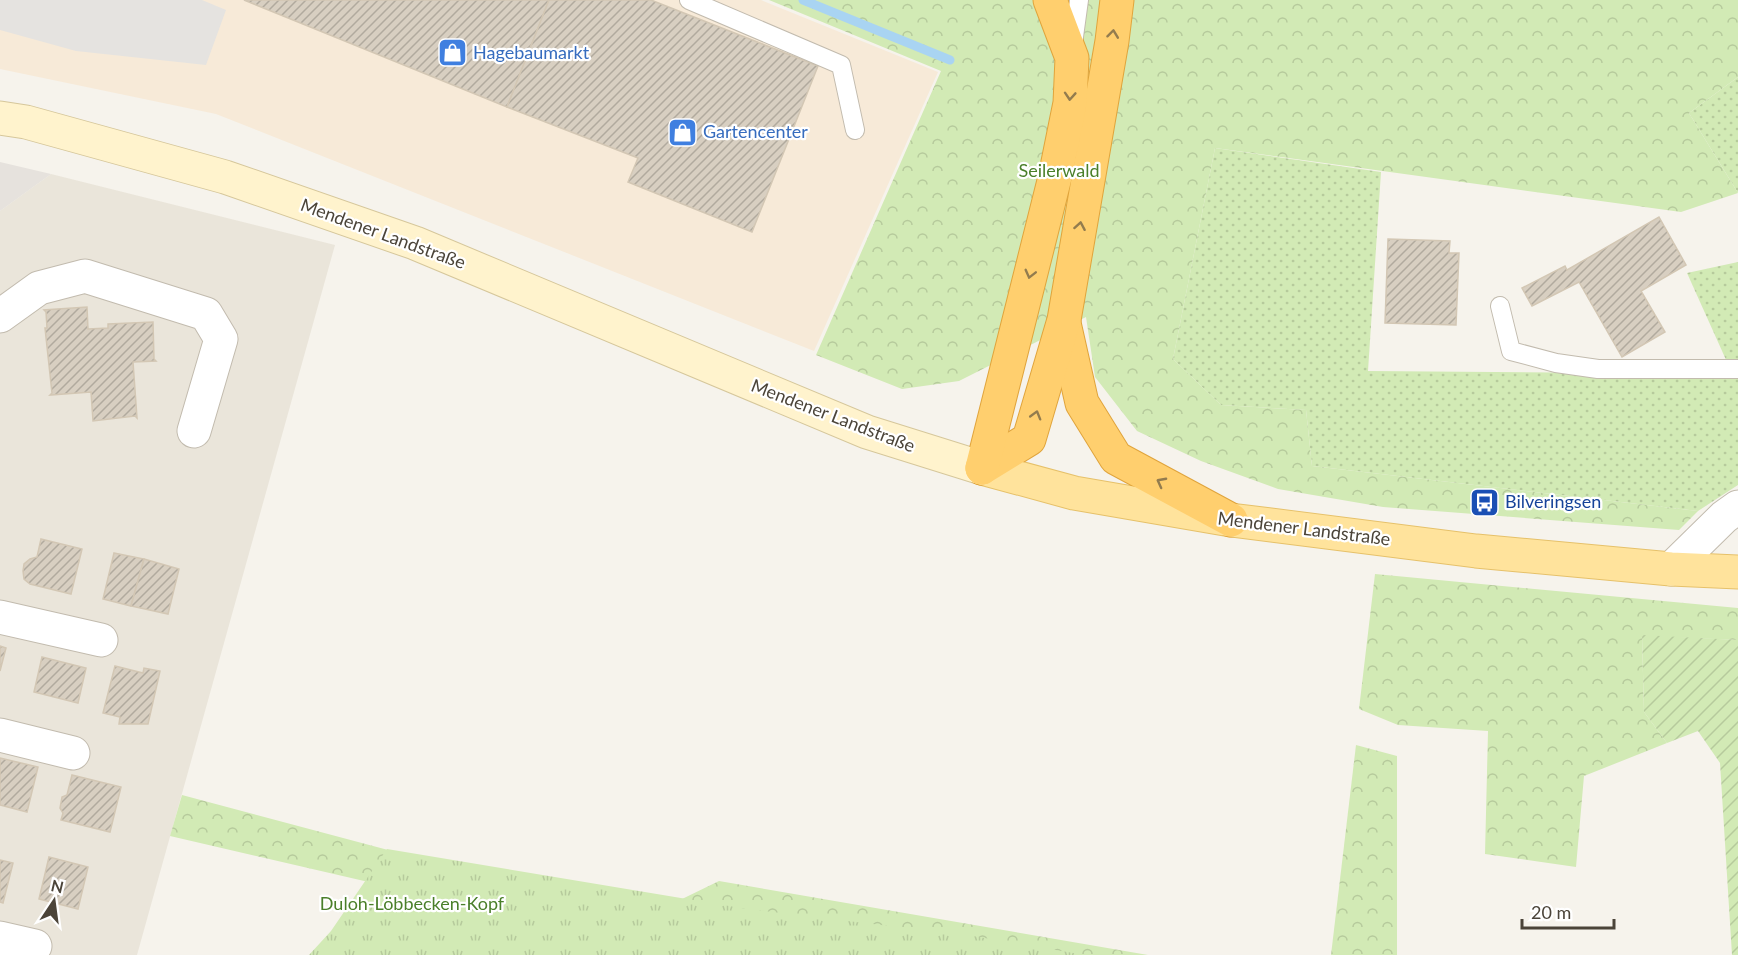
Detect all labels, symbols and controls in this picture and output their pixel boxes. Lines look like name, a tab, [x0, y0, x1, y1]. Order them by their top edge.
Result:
one-way arrow	[1106, 29, 1119, 38]
shop icon: Hagebaumarkt	[436, 37, 468, 69]
place label: Hagebaumarkt	[473, 41, 590, 63]
one-way arrow	[1064, 92, 1077, 101]
shop icon: Gartencenter	[666, 116, 698, 148]
place label: Gartencenter	[703, 120, 808, 142]
park label: Seilerwald	[1018, 159, 1100, 181]
street label: Mendener Landstraße	[298, 193, 469, 273]
one-way arrow	[1073, 221, 1086, 231]
one-way arrow	[1025, 269, 1038, 279]
street label: Mendener Landstraße	[748, 374, 918, 456]
one-way arrow	[1029, 410, 1041, 421]
one-way arrow	[1156, 478, 1167, 489]
bus stop icon: Bilveringsen	[1468, 486, 1500, 518]
place label: Bilveringsen	[1505, 490, 1601, 512]
street label: Mendener Landstraße	[1217, 507, 1392, 550]
north arrow	[24, 871, 84, 931]
text: N	[49, 875, 66, 897]
park label: Duloh-Löbbecken-Kopf	[320, 892, 505, 914]
scale bar	[1522, 892, 1614, 930]
text: 20 m	[1531, 901, 1571, 923]

